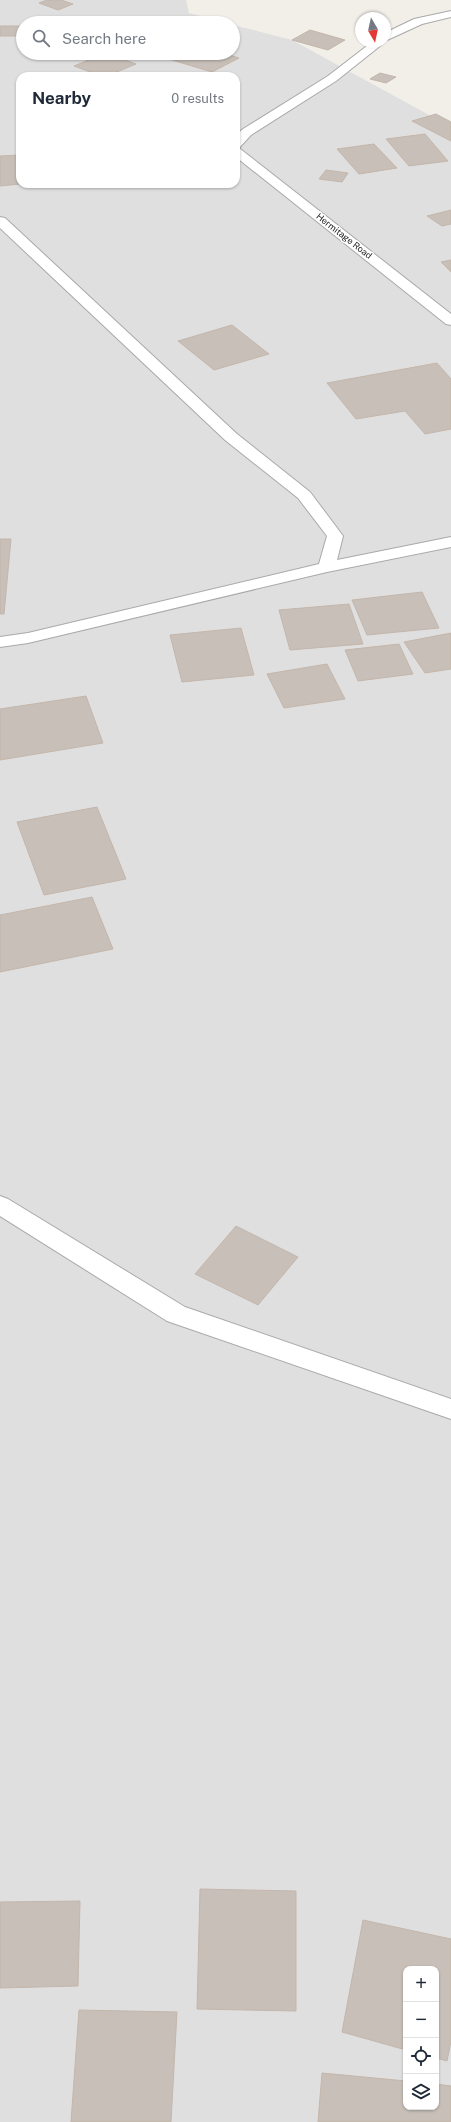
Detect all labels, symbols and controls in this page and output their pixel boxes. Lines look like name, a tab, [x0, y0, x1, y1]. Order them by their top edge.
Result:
north arrow	[355, 12, 391, 48]
search box	[16, 16, 240, 60]
icon: search	[30, 27, 52, 49]
text: Search here	[62, 30, 146, 47]
text: Nearby	[32, 88, 91, 108]
text: 0 results	[171, 91, 224, 106]
street label: Hermitage Road	[314, 210, 374, 261]
map controls	[403, 1966, 439, 2110]
button: +	[403, 1966, 439, 2002]
button: −	[403, 2002, 439, 2038]
button: locate	[403, 2038, 439, 2074]
button: layers	[403, 2074, 439, 2110]

